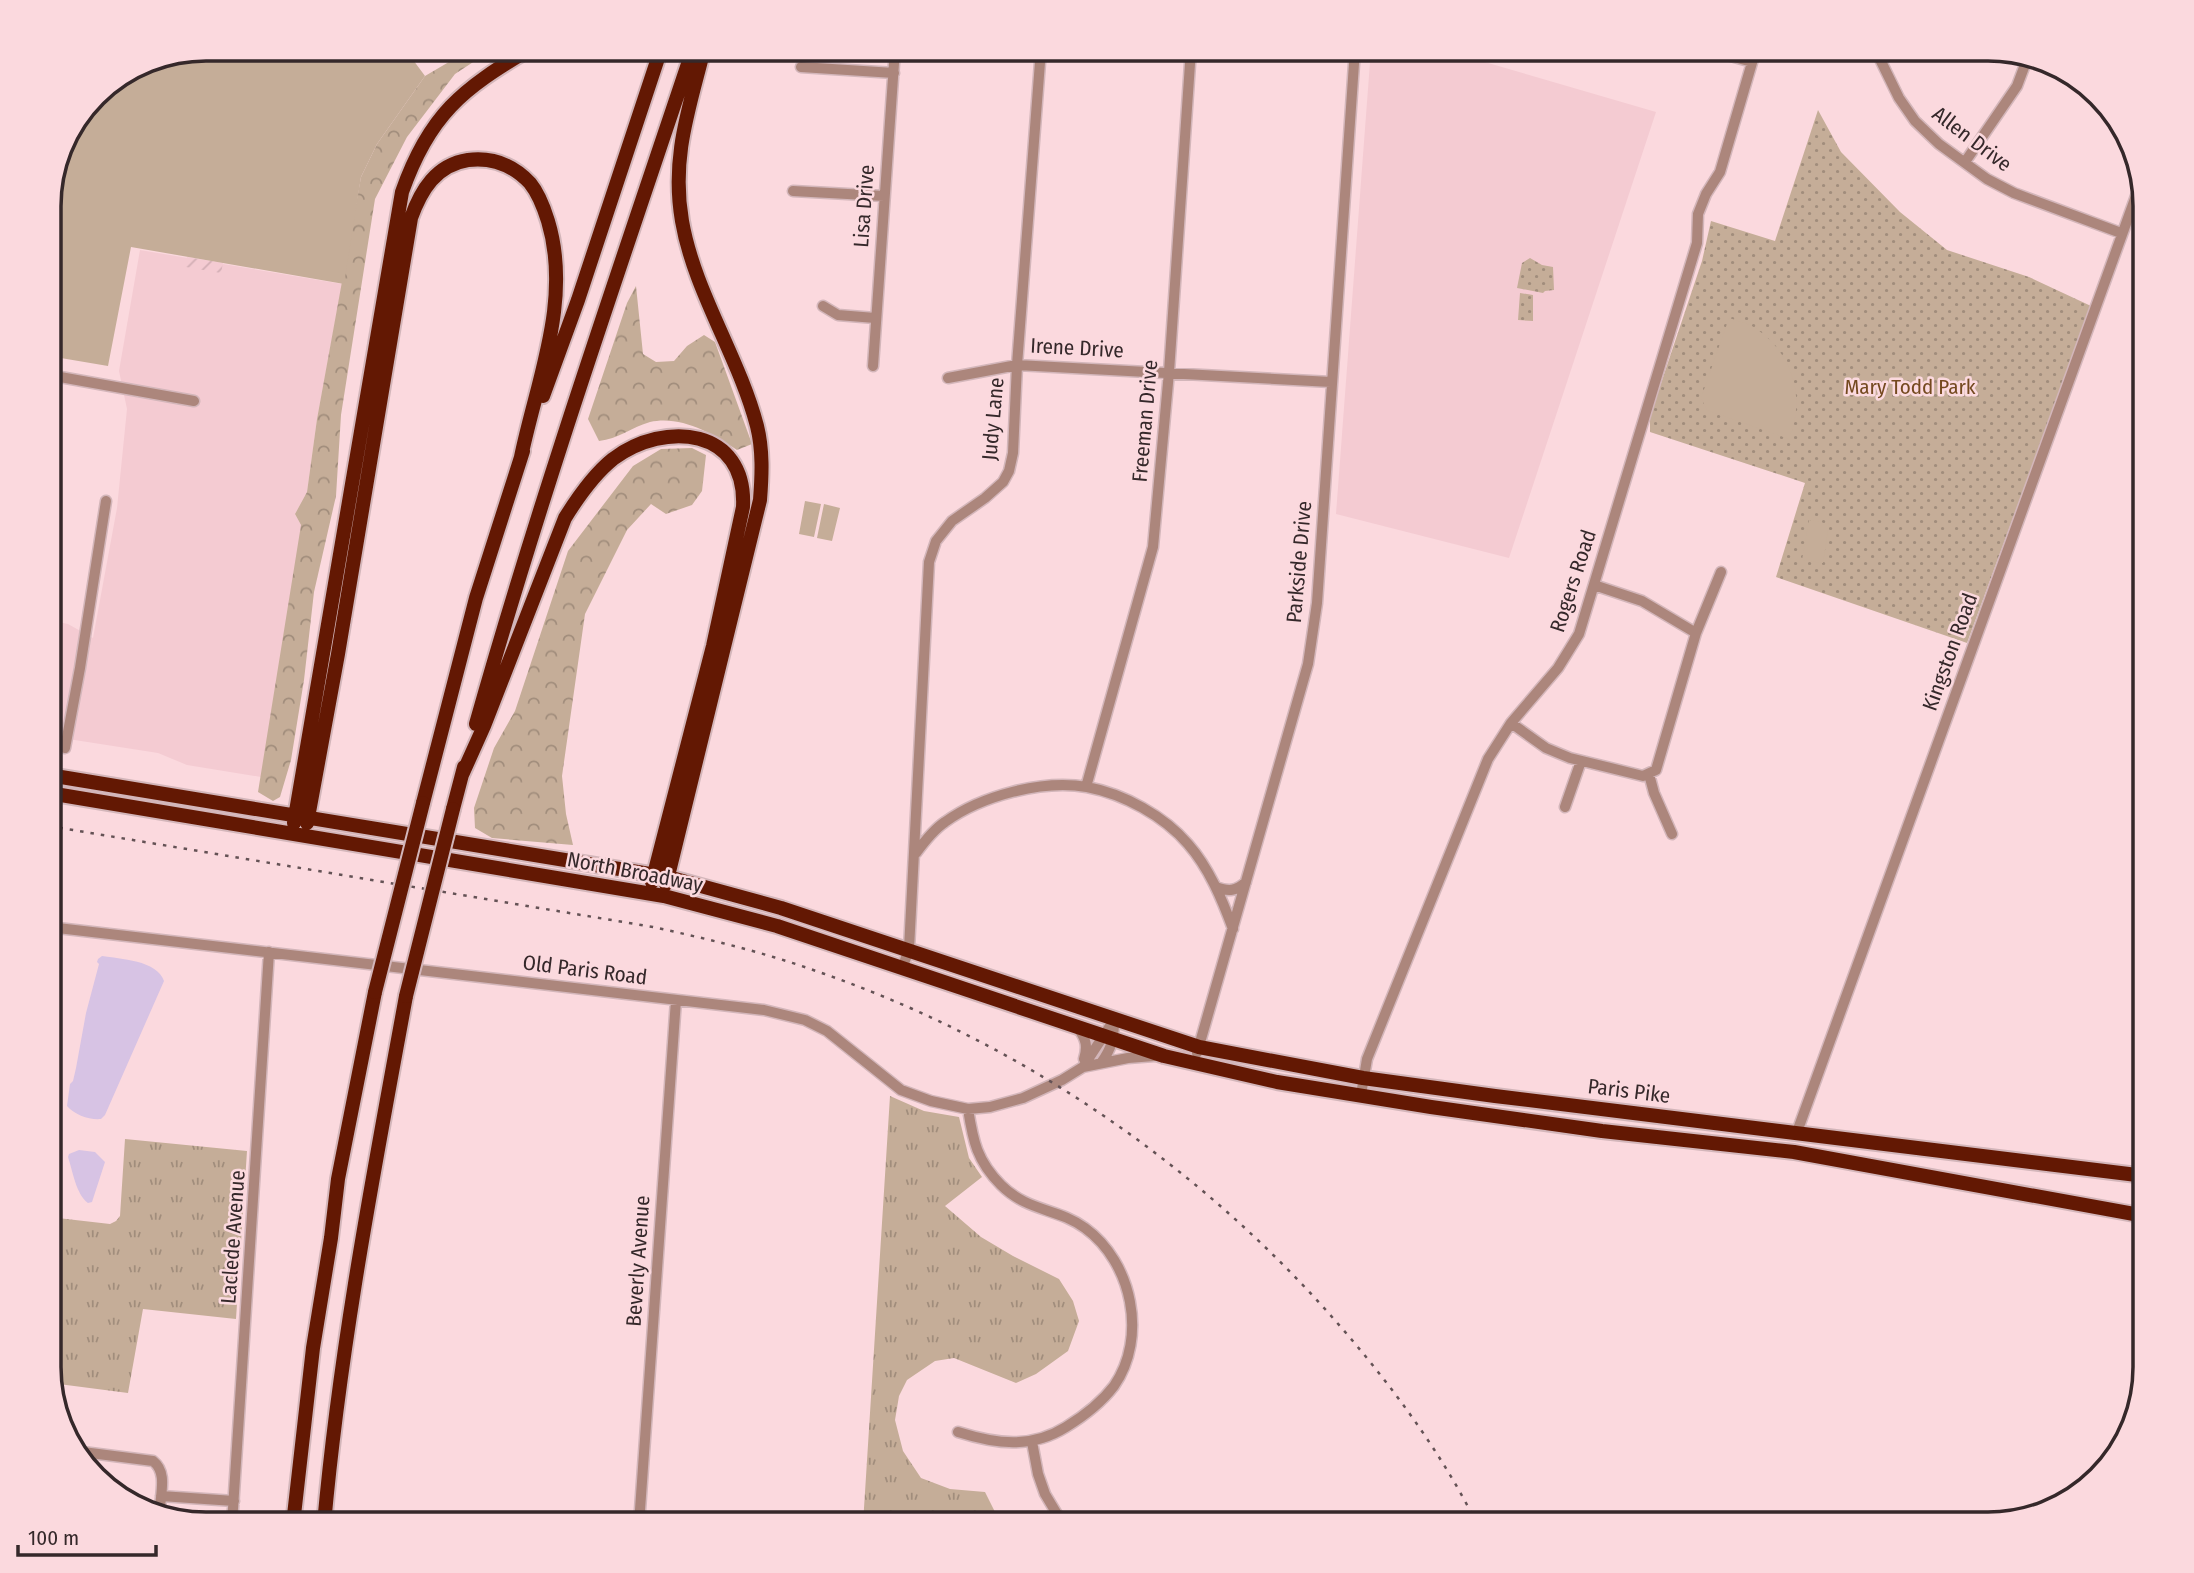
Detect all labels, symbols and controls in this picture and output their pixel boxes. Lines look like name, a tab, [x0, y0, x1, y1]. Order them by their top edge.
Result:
street label: Allen Drive	[1927, 101, 2017, 177]
street label: Lisa Drive	[848, 164, 880, 248]
street label: Irene Drive	[1030, 333, 1124, 363]
street label: Freeman Drive	[1127, 359, 1163, 483]
park label: Mary Todd Park	[1844, 374, 1976, 400]
street label: Judy Lane	[976, 376, 1010, 462]
street label: Parkside Drive	[1281, 500, 1317, 624]
street label: Rogers Road	[1544, 526, 1602, 636]
street label: Kingston Road	[1917, 590, 1983, 714]
street label: North Broadway	[565, 846, 706, 898]
street label: Old Paris Road	[521, 949, 649, 991]
street label: Paris Pike	[1586, 1073, 1672, 1109]
street label: Laclede Avenue	[215, 1169, 251, 1305]
street label: Beverly Avenue	[620, 1195, 656, 1327]
scale bar	[18, 1514, 156, 1558]
text: 100 m	[28, 1525, 79, 1551]

